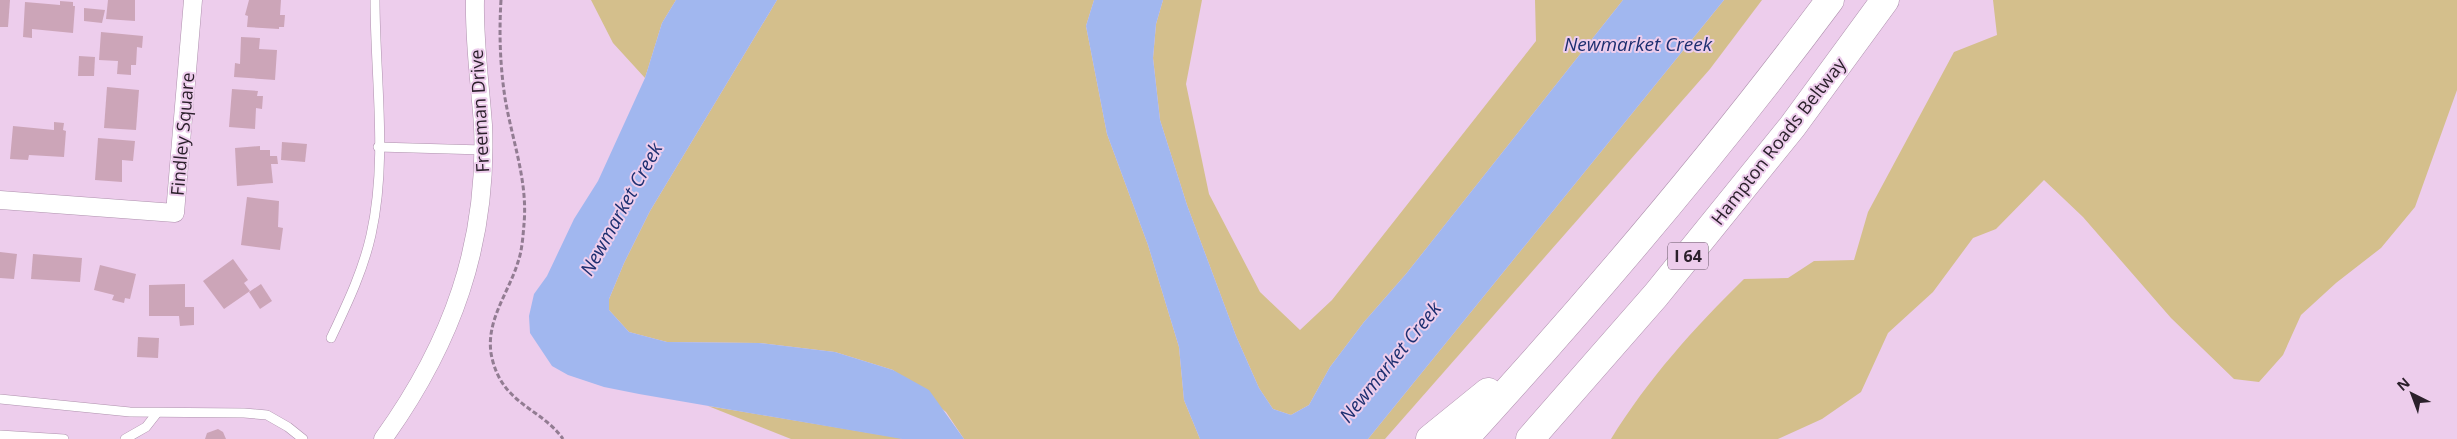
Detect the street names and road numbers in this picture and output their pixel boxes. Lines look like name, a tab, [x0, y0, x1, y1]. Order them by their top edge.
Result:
street label: Freeman Drive	[464, 49, 494, 173]
street label: Hampton Roads Beltway	[1705, 52, 1851, 229]
street label: Findley Square	[165, 71, 199, 197]
road number: I 64	[1668, 242, 1708, 270]

